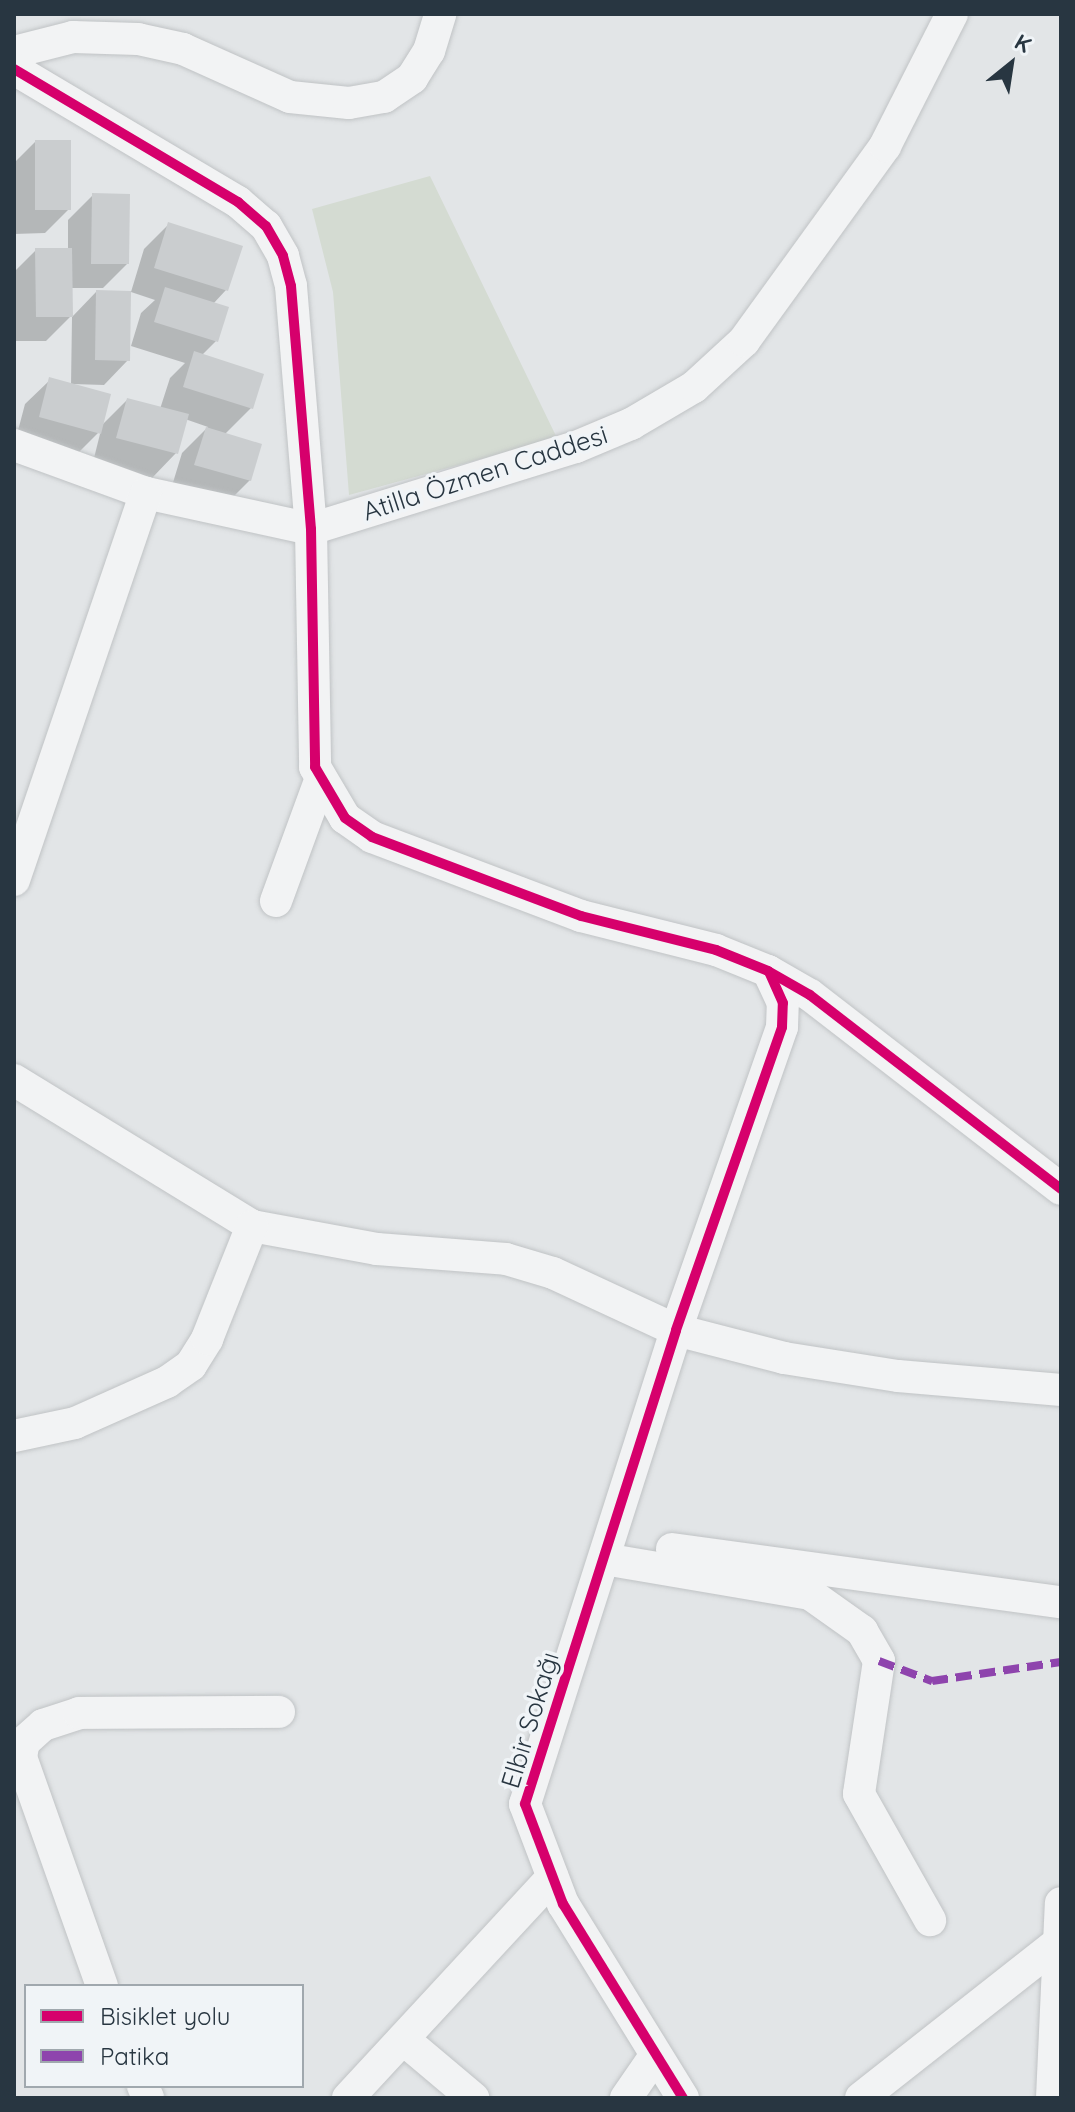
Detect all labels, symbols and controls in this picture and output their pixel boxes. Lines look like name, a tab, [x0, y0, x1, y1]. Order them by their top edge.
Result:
north arrow	[971, 24, 1051, 104]
text: K	[1010, 27, 1036, 59]
street label: Atilla Özmen Caddesi	[359, 419, 611, 527]
street label: Elbir Sokağı	[494, 1648, 566, 1792]
legend	[24, 1984, 304, 2088]
text: Bisiklet yolu	[100, 2001, 230, 2031]
text: Patika	[100, 2041, 169, 2071]

